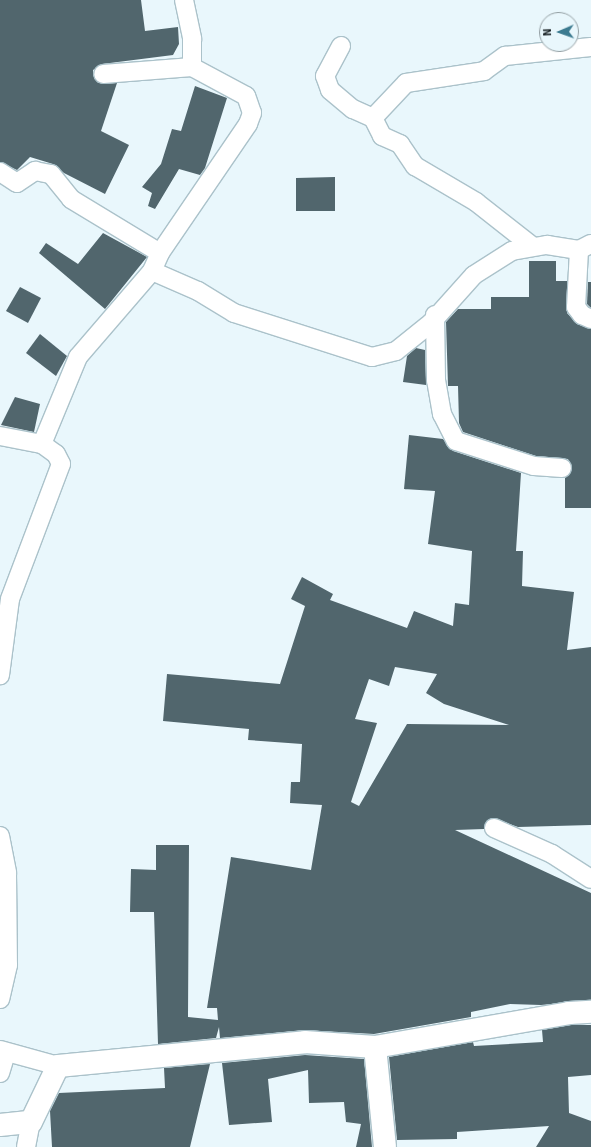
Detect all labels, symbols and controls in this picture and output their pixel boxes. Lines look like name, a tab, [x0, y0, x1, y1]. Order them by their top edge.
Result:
north arrow	[539, 12, 579, 52]
text: N	[541, 28, 554, 36]

